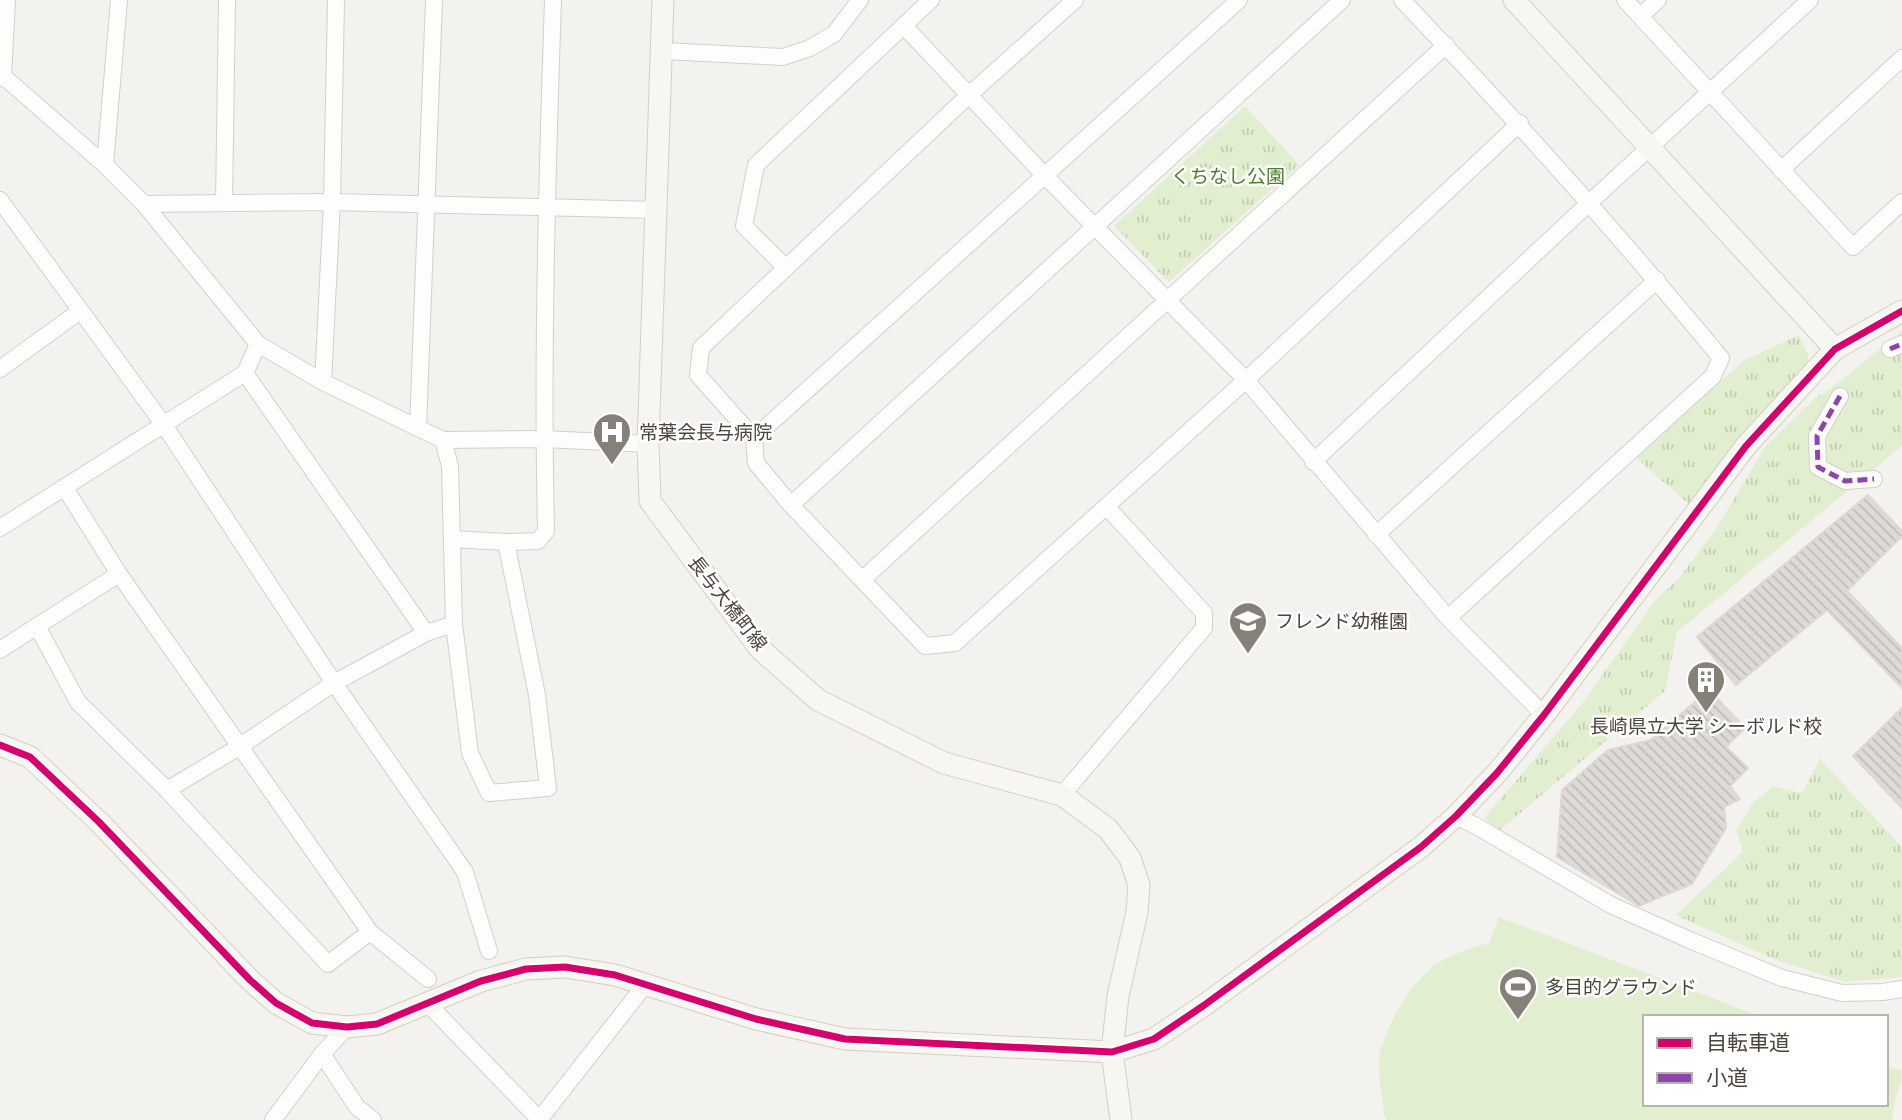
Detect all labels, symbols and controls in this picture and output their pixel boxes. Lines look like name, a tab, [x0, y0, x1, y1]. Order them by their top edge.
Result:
park label: くちなし公園	[1171, 166, 1285, 190]
hospital icon: 常葉会長与病院	[591, 411, 633, 466]
place label: 常葉会長与病院	[639, 422, 772, 446]
street label: 長与大橋町線	[682, 552, 771, 657]
school or university icon: フレンド幼稚園	[1227, 600, 1269, 655]
place label: フレンド幼稚園	[1275, 611, 1408, 635]
building icon: 長崎県立大学 シーボルド校	[1685, 659, 1727, 714]
place label: 長崎県立大学 シーボルド校	[1590, 716, 1822, 740]
sports icon: 多目的グラウンド	[1497, 966, 1539, 1021]
place label: 多目的グラウンド	[1545, 977, 1697, 1001]
legend	[1643, 1015, 1888, 1106]
text: 自転車道	[1706, 1031, 1790, 1058]
text: 小道	[1706, 1066, 1748, 1093]

